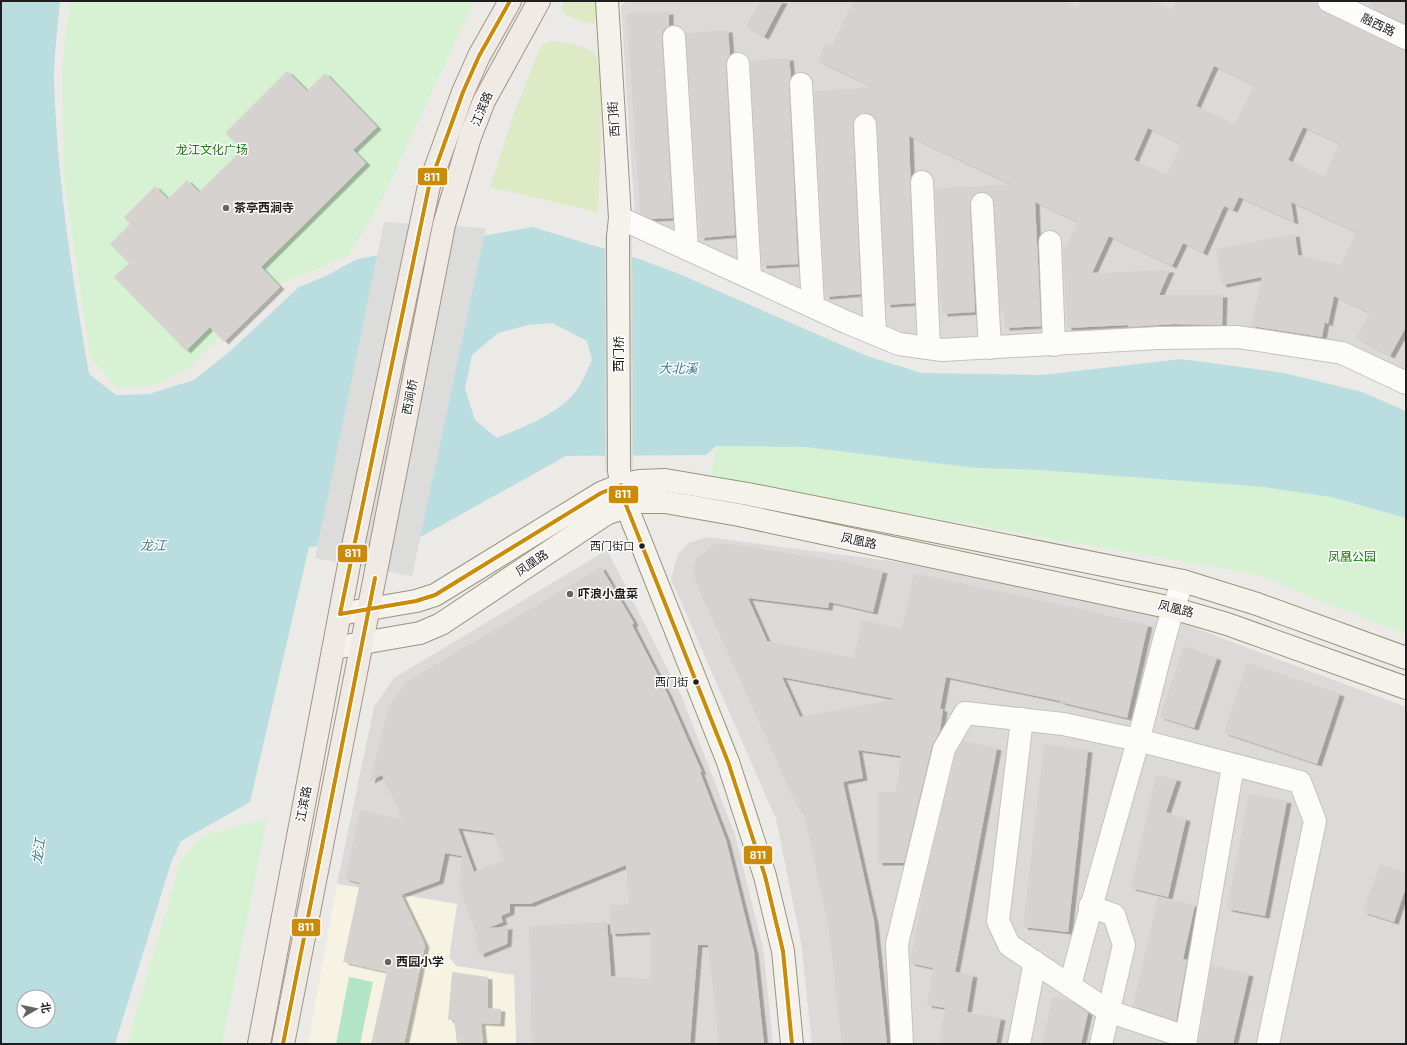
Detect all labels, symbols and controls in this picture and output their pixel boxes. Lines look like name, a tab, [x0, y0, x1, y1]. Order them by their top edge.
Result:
street label: 融西路	[1359, 10, 1398, 38]
street label: 江滨路	[468, 89, 495, 128]
street label: 西门街	[605, 101, 621, 138]
park label: 龙江文化广场	[176, 142, 248, 156]
line badge: 811	[417, 167, 448, 186]
text: 811	[424, 170, 440, 183]
place label: 茶亭西涧寺	[234, 200, 294, 214]
marker: 茶亭西涧寺	[221, 203, 231, 213]
street label: 西门桥	[611, 336, 625, 372]
water label: 大北溪	[658, 360, 699, 376]
street label: 西涧桥	[399, 378, 419, 416]
line badge: 811	[608, 485, 639, 504]
text: 811	[615, 487, 631, 500]
street label: 凤凰路	[840, 529, 878, 551]
water label: 龙江	[140, 537, 168, 553]
place label: 西门街口	[590, 539, 634, 552]
marker: 西门街口	[637, 541, 647, 551]
line badge: 811	[337, 544, 368, 563]
text: 811	[345, 546, 361, 559]
street label: 凤凰路	[513, 546, 550, 578]
park label: 凤凰公园	[1328, 549, 1376, 563]
place label: 吓浪小盘菜	[578, 586, 638, 600]
marker: 吓浪小盘菜	[565, 589, 575, 599]
street label: 凤凰路	[1157, 597, 1195, 619]
place label: 西门街	[655, 675, 688, 688]
marker: 西门街	[691, 677, 701, 687]
street label: 江滨路	[293, 785, 313, 823]
water label: 龙江	[28, 835, 48, 865]
line badge: 811	[743, 845, 773, 865]
text: 811	[750, 848, 766, 861]
line badge: 811	[291, 918, 321, 937]
text: 811	[298, 920, 314, 933]
place label: 西园小学	[396, 954, 444, 968]
marker: 西园小学	[383, 957, 393, 967]
north arrow	[16, 989, 56, 1029]
text: 北	[39, 1001, 54, 1014]

